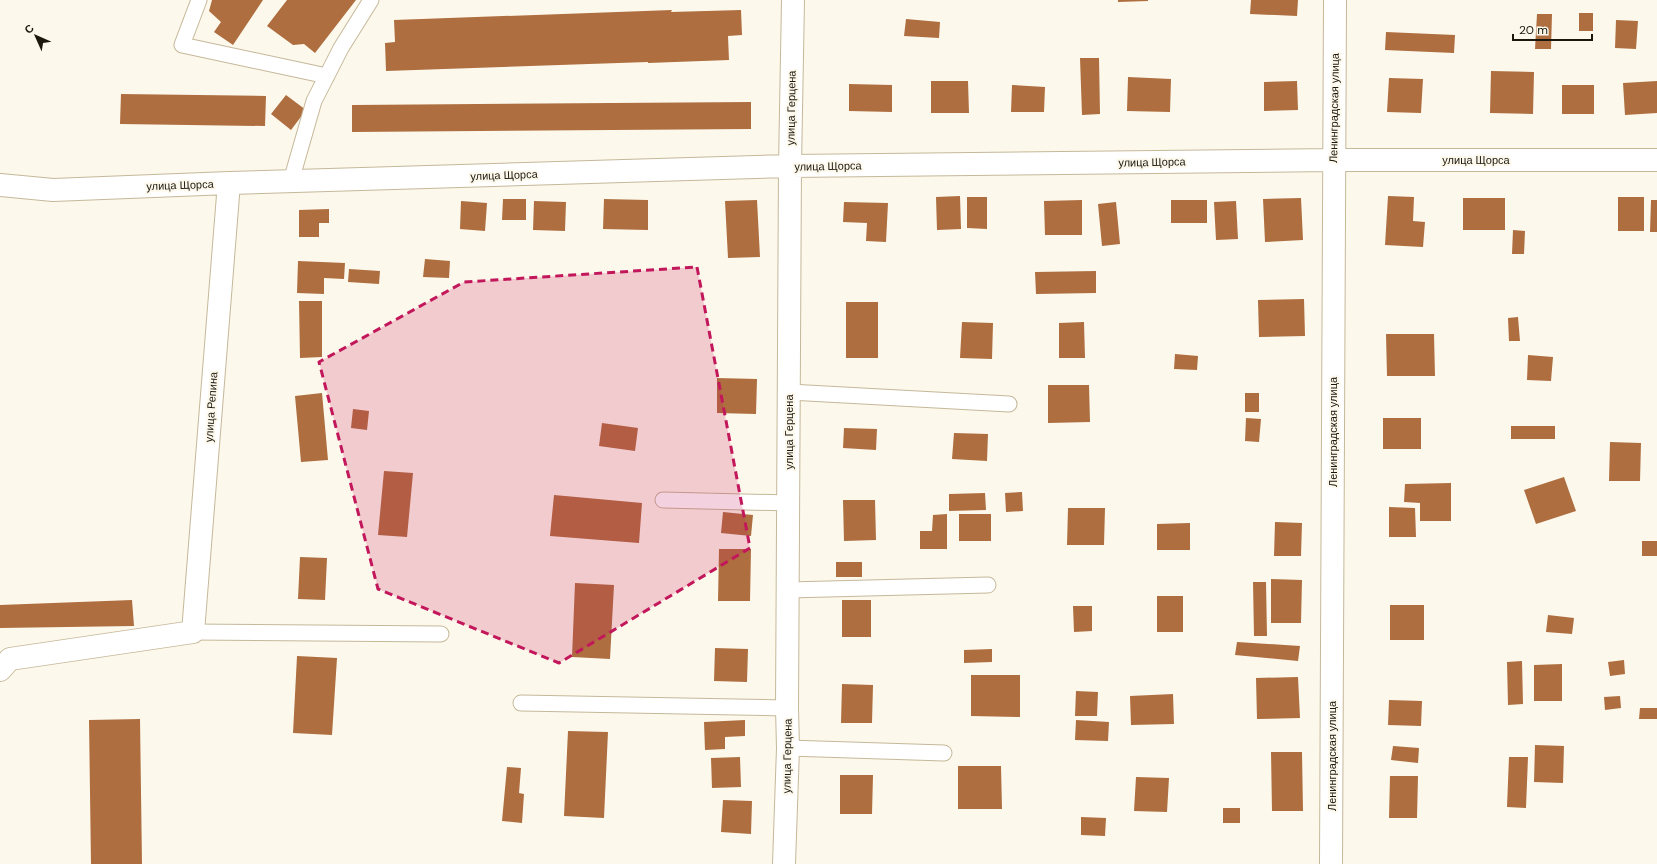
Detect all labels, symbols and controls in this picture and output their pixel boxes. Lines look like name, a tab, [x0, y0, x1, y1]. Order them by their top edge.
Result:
north arrow	[16, 16, 56, 56]
scale bar	[1513, 16, 1592, 42]
text: С	[21, 21, 37, 37]
text: 20 m	[1519, 22, 1548, 38]
street label: Ленинградская улица	[1326, 52, 1342, 163]
street label: улица Герцена	[783, 69, 799, 146]
street label: улица Щорса	[1442, 153, 1511, 167]
street label: улица Щорса	[1118, 154, 1187, 170]
street label: улица Щорса	[794, 158, 863, 174]
street label: улица Щорса	[470, 167, 539, 183]
street label: улица Щорса	[146, 177, 215, 193]
street label: улица Репина	[202, 371, 221, 443]
street label: Ленинградская улица	[1326, 376, 1340, 487]
street label: улица Герцена	[782, 394, 796, 470]
street label: Ленинградская улица	[1325, 700, 1339, 811]
street label: улица Герцена	[779, 717, 795, 794]

